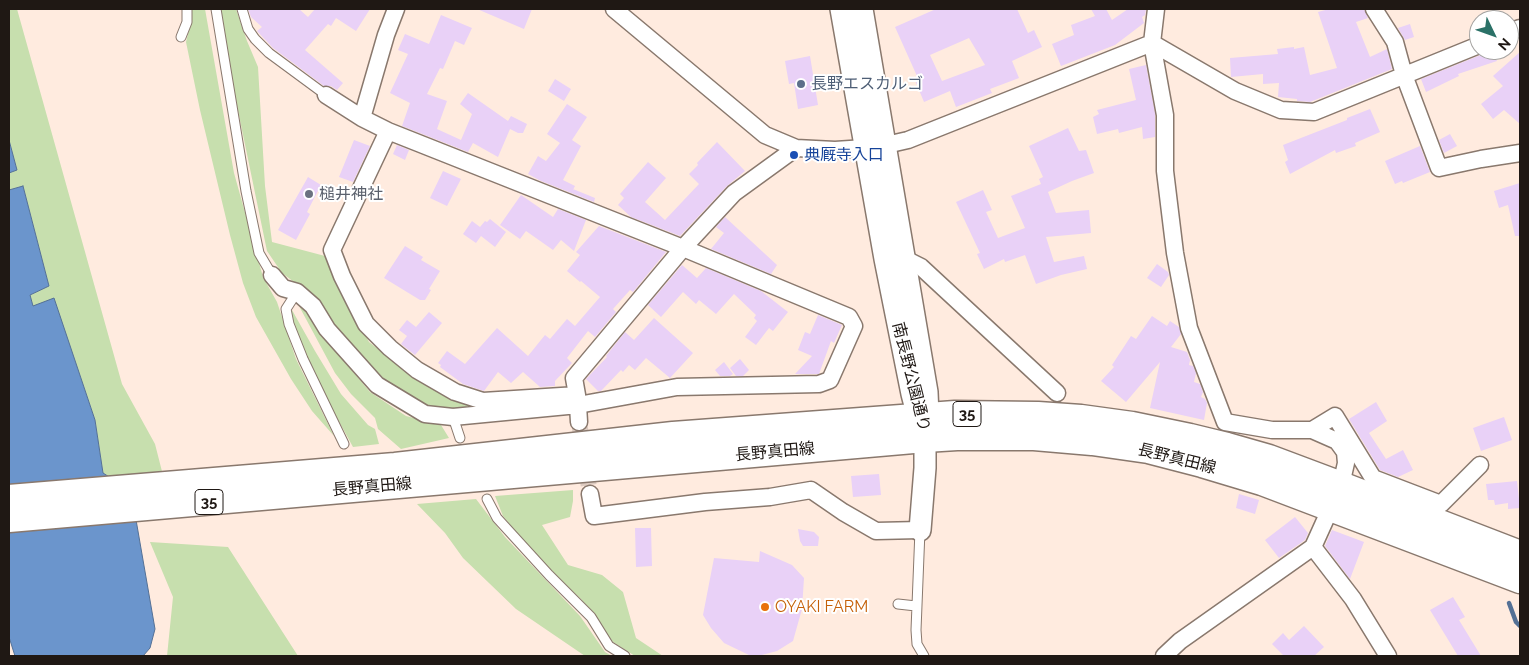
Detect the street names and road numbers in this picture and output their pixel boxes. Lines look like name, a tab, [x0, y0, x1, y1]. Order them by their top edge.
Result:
street label: 南長野公園通り	[888, 320, 934, 434]
road number: 35	[953, 402, 981, 426]
street label: 長野真田線	[734, 439, 816, 465]
street label: 長野真田線	[1136, 440, 1218, 478]
street label: 長野真田線	[331, 474, 413, 500]
road number: 35	[195, 490, 223, 514]

